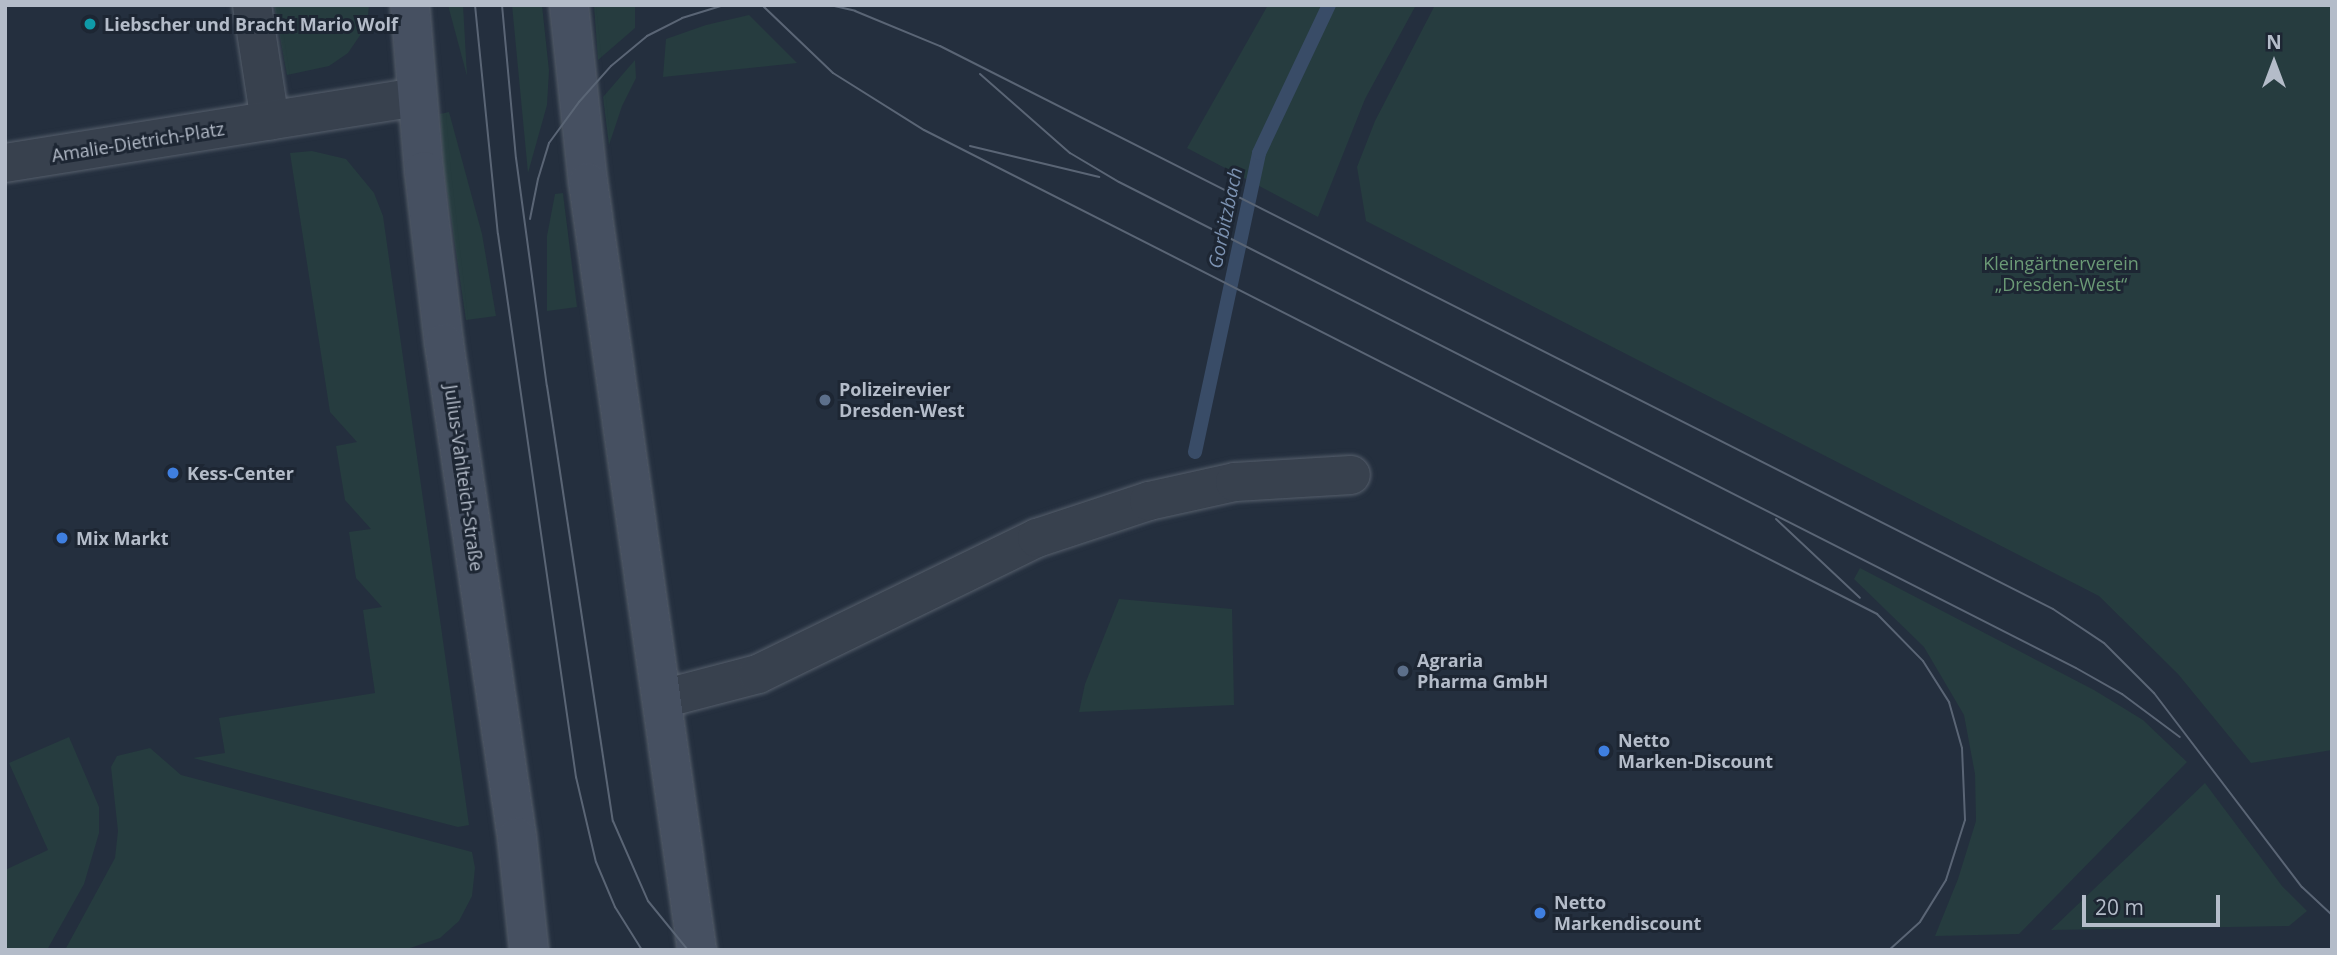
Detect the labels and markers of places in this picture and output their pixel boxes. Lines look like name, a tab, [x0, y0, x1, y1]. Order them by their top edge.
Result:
place label: Liebscher und Bracht Mario Wolf	[104, 13, 398, 35]
marker: Liebscher und Bracht Mario Wolf	[82, 16, 98, 32]
place label: Polizeirevier Dresden-West	[839, 379, 965, 422]
marker: Polizeirevier Dresden-West	[817, 392, 833, 408]
place label: Kess-Center	[187, 462, 294, 484]
marker: Kess-Center	[165, 465, 181, 481]
place label: Mix Markt	[76, 527, 169, 549]
marker: Mix Markt	[54, 530, 70, 546]
place label: Agraria Pharma GmbH	[1417, 650, 1548, 692]
marker: Agraria Pharma GmbH	[1395, 663, 1411, 679]
place label: Netto Marken-Discount	[1618, 730, 1773, 772]
marker: Netto Marken-Discount	[1596, 743, 1612, 759]
place label: Netto Markendiscount	[1554, 892, 1701, 934]
marker: Netto Markendiscount	[1532, 905, 1548, 921]

